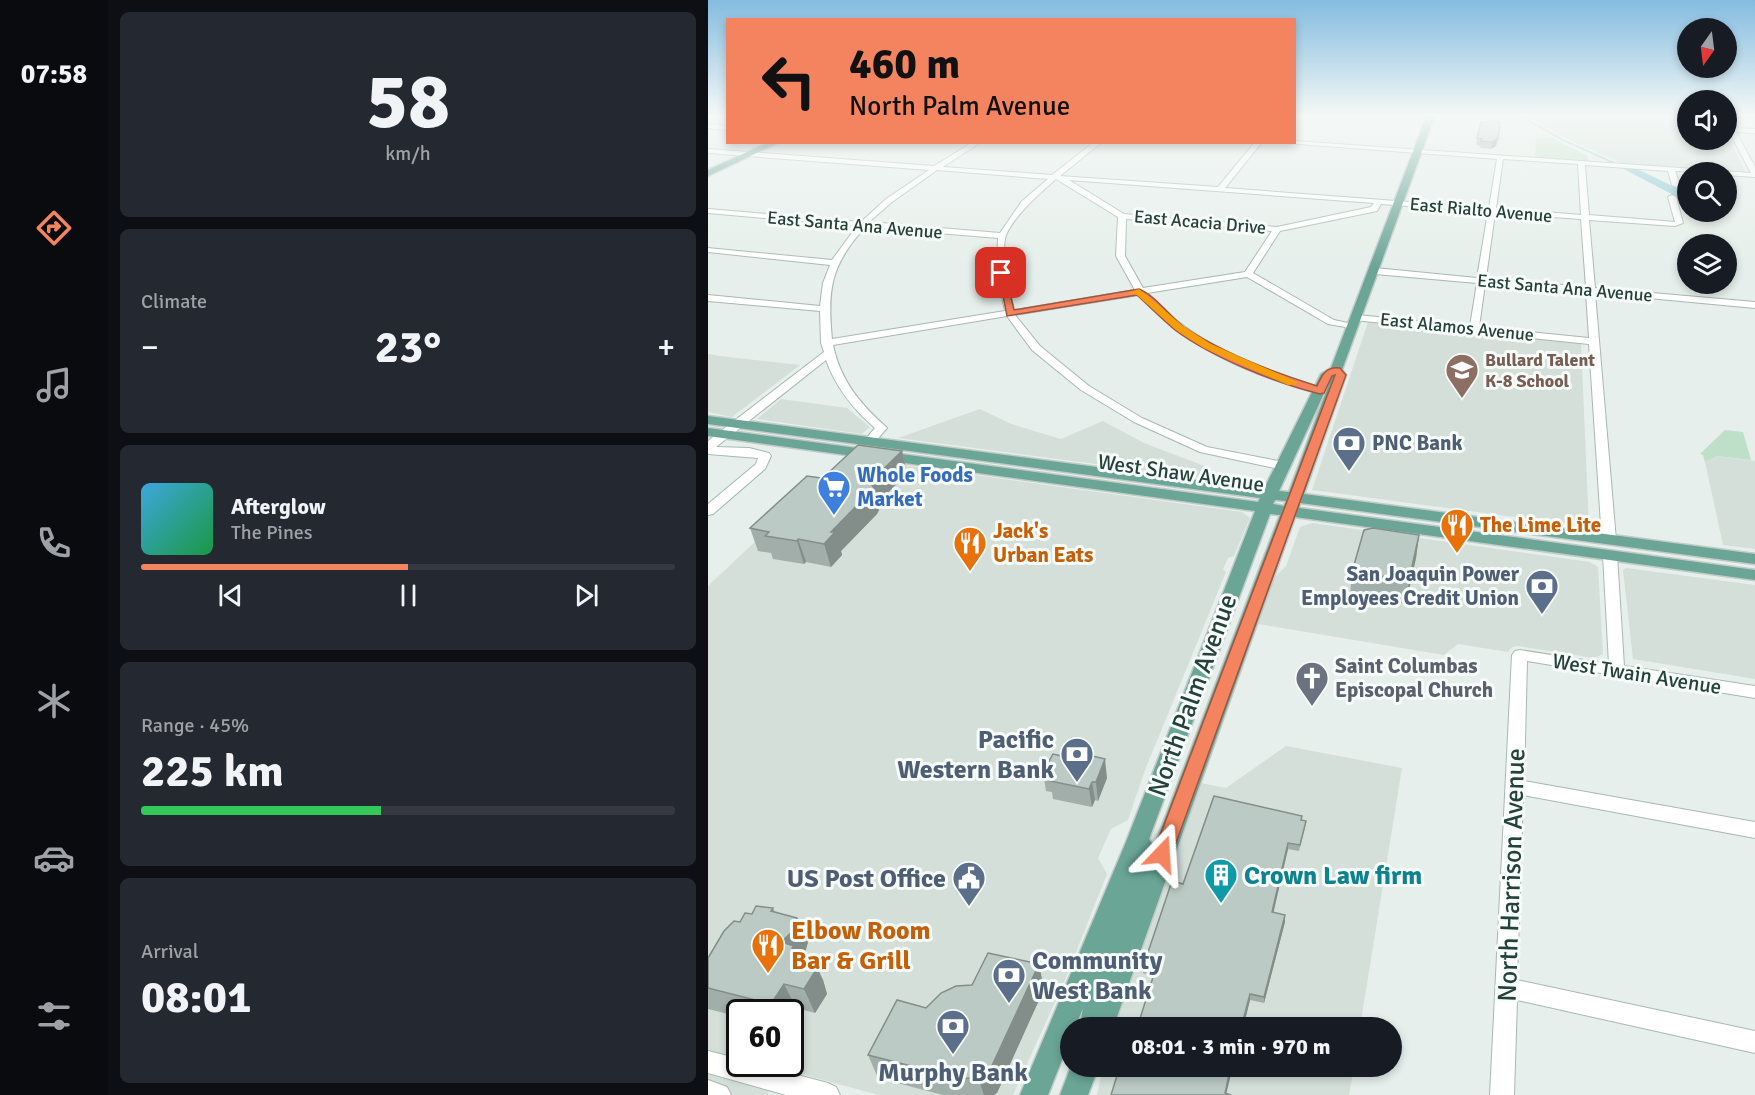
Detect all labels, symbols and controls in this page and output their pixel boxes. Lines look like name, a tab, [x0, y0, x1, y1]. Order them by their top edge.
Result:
north arrow	[1677, 18, 1737, 78]
map controls	[1677, 18, 1737, 294]
text: 460 m	[849, 39, 960, 90]
icon: left	[750, 42, 828, 120]
text: 58	[366, 54, 450, 150]
text: 07:58	[21, 58, 87, 91]
text: North Palm Avenue	[849, 90, 1070, 123]
button: sound	[1677, 90, 1737, 150]
text: km/h	[385, 141, 431, 166]
button: search	[1677, 162, 1737, 222]
street label: East Rialto Avenue	[1409, 193, 1553, 227]
street label: East Acacia Drive	[1133, 205, 1267, 239]
street label: East Santa Ana Avenue	[766, 206, 944, 244]
icon: directions	[33, 207, 75, 249]
button: layers	[1677, 234, 1737, 294]
pin	[975, 247, 1026, 298]
icon: arrive	[984, 256, 1017, 289]
street label: East Santa Ana Avenue	[1476, 269, 1654, 307]
text: Climate	[141, 289, 207, 314]
street label: East Alamos Avenue	[1379, 308, 1535, 346]
text: 23°	[375, 320, 441, 375]
text: −	[141, 327, 159, 368]
text: +	[657, 327, 675, 368]
place label: Bullard Talent K-8 School	[1485, 349, 1595, 392]
school or university icon: Bullard Talent K-8 School	[1444, 352, 1480, 399]
icon: music	[33, 364, 75, 406]
bank icon: PNC Bank	[1331, 425, 1367, 472]
place label: PNC Bank	[1372, 430, 1463, 456]
street label: West Shaw Avenue	[1096, 448, 1266, 498]
place label: Whole Foods Market	[857, 462, 973, 512]
supermarket icon: Whole Foods Market	[816, 469, 852, 516]
text: Afterglow	[231, 493, 326, 520]
restaurant icon: The Lime Lite	[1439, 507, 1475, 554]
place label: The Lime Lite	[1480, 512, 1601, 538]
place label: Jack's Urban Eats	[993, 518, 1093, 568]
text: The Pines	[231, 520, 313, 545]
icon: phone	[33, 522, 75, 564]
restaurant icon: Jack's Urban Eats	[952, 525, 988, 572]
place label: San Joaquin Power Employees Credit Union	[1301, 561, 1520, 611]
bank icon: San Joaquin Power Employees Credit Union	[1524, 568, 1560, 615]
icon: previous	[214, 579, 247, 612]
icon: pause	[392, 579, 425, 612]
icon: next	[570, 579, 603, 612]
street label: North Palm Avenue	[1141, 590, 1244, 801]
street label: West Twain Avenue	[1551, 648, 1723, 700]
place label: Saint Columbas Episcopal Church	[1335, 653, 1493, 703]
church icon: Saint Columbas Episcopal Church	[1294, 660, 1330, 707]
icon: climate	[33, 680, 75, 722]
text: Range · 45%	[141, 713, 249, 738]
place label: Pacific Western Bank	[897, 724, 1054, 786]
bank icon: Pacific Western Bank	[1059, 736, 1095, 783]
text: 225 km	[141, 744, 284, 799]
street label: North Harrison Avenue	[1492, 748, 1532, 1002]
position arrow	[1130, 822, 1194, 886]
icon: car	[33, 837, 75, 879]
building icon: Crown Law firm	[1203, 857, 1239, 904]
public building icon: US Post Office	[951, 860, 987, 907]
place label: Crown Law firm	[1244, 860, 1422, 892]
place label: US Post Office	[787, 863, 946, 895]
place label: Elbow Room Bar & Grill	[791, 915, 931, 977]
restaurant icon: Elbow Room Bar & Grill	[750, 927, 786, 974]
text: Arrival	[141, 939, 199, 964]
place label: Community West Bank	[1032, 945, 1162, 1007]
bank icon: Community West Bank	[991, 957, 1027, 1004]
text: 08:01	[141, 970, 251, 1025]
icon: filters	[33, 995, 75, 1037]
speed limit sign: 60	[726, 999, 804, 1077]
bank icon: Murphy Bank	[935, 1008, 971, 1055]
text: 08:01 · 3 min · 970 m	[1131, 1033, 1331, 1060]
place label: Murphy Bank	[878, 1057, 1028, 1089]

